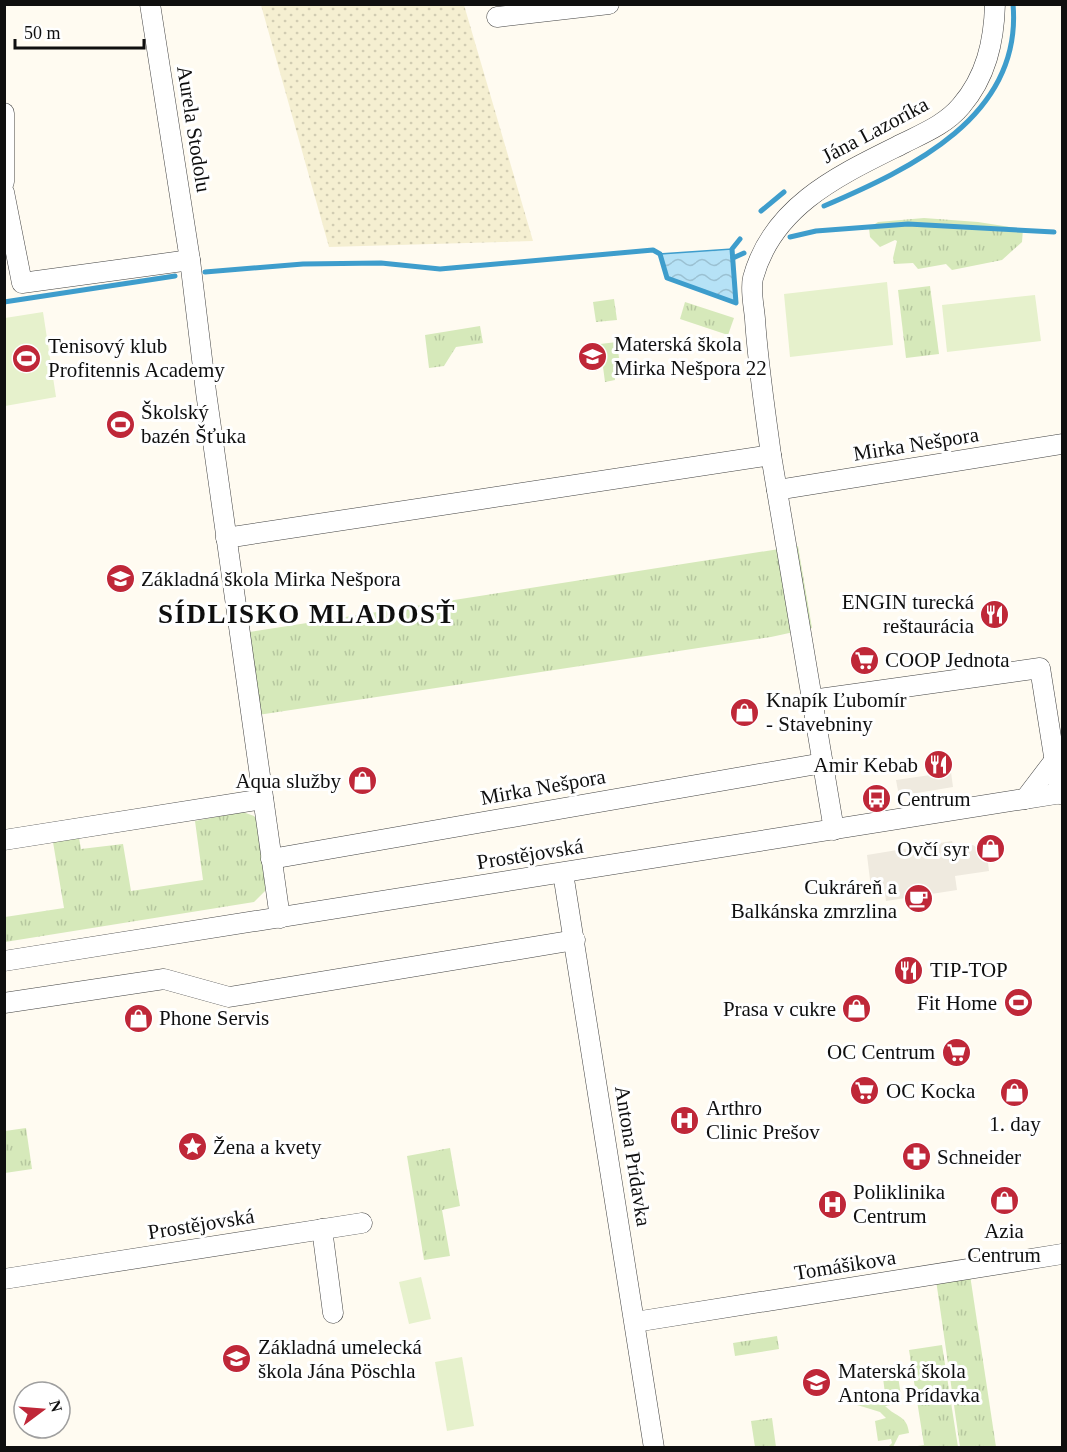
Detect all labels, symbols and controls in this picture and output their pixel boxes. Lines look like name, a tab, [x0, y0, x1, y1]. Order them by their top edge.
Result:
scale bar	[15, 12, 144, 50]
text: 50 m	[24, 23, 61, 43]
street label: Aurela Stodolu	[172, 64, 216, 194]
street label: Jána Lazoríka	[818, 92, 933, 168]
place label: Materská škola Mirka Nešpora 22	[614, 332, 767, 380]
place label: Tenisový klub Profitennis Academy	[48, 334, 225, 382]
school or university icon: Materská škola Mirka Nešpora 22	[577, 340, 609, 372]
sports icon: Tenisový klub Profitennis Academy	[11, 342, 43, 374]
place label: Školský bazén Šťuka	[141, 400, 247, 448]
sports icon: Školský bazén Šťuka	[104, 408, 136, 440]
street label: Mirka Nešpora	[852, 422, 981, 466]
school or university icon: Základná škola Mirka Nešpora	[104, 563, 136, 595]
place label: Základná škola Mirka Nešpora	[141, 567, 401, 591]
place label: ENGIN turecká reštaurácia	[842, 590, 975, 638]
restaurant icon: ENGIN turecká reštaurácia	[979, 598, 1011, 630]
district label: SÍDLISKO MLADOSŤ	[158, 599, 456, 629]
supermarket icon: COOP Jednota	[848, 644, 880, 676]
place label: COOP Jednota	[885, 648, 1010, 672]
place label: Knapík Ľubomír - Stavebniny	[766, 688, 907, 736]
shop icon: Knapík Ľubomír - Stavebniny	[729, 696, 761, 728]
restaurant icon: Amir Kebab	[923, 749, 955, 781]
place label: Amir Kebab	[814, 753, 918, 777]
street label: Mirka Nešpora	[479, 764, 608, 810]
shop icon: Aqua služby	[346, 765, 378, 797]
place label: Aqua služby	[235, 769, 341, 793]
bus stop icon: Centrum	[860, 783, 892, 815]
place label: Centrum	[897, 787, 971, 811]
shop icon: Ovčí syr	[974, 833, 1006, 865]
street label: Prostějovská	[475, 834, 586, 874]
place label: Ovčí syr	[897, 837, 969, 861]
place label: Cukráreň a Balkánska zmrzlina	[731, 875, 898, 923]
cafe icon: Cukráreň a Balkánska zmrzlina	[902, 883, 934, 915]
restaurant icon: TIP-TOP	[893, 954, 925, 986]
place label: TIP-TOP	[930, 958, 1008, 982]
sports icon: Fit Home	[1002, 987, 1034, 1019]
place label: Fit Home	[917, 991, 997, 1015]
shop icon: Prasa v cukre	[841, 993, 873, 1025]
place label: Prasa v cukre	[723, 997, 836, 1021]
shop icon: Phone Servis	[122, 1002, 154, 1034]
place label: Phone Servis	[159, 1006, 269, 1030]
supermarket icon: OC Centrum	[940, 1036, 972, 1068]
place label: OC Centrum	[827, 1040, 935, 1064]
supermarket icon: OC Kocka	[849, 1075, 881, 1107]
shop icon: 1. day	[999, 1077, 1031, 1109]
place label: OC Kocka	[886, 1079, 976, 1103]
street label: Antona Prídavka	[610, 1084, 656, 1229]
place label: Arthro Clinic Prešov	[706, 1096, 820, 1144]
hospital icon: Arthro Clinic Prešov	[669, 1104, 701, 1136]
place label: 1. day	[989, 1112, 1041, 1136]
place icon: Žena a kvety	[176, 1131, 208, 1163]
place label: Žena a kvety	[213, 1135, 322, 1159]
pharmacy icon: Schneider	[900, 1141, 932, 1173]
place label: Schneider	[937, 1145, 1021, 1169]
place label: Poliklinika Centrum	[853, 1180, 946, 1228]
shop icon: Azia Centrum	[988, 1184, 1020, 1216]
hospital icon: Poliklinika Centrum	[816, 1188, 848, 1220]
street label: Prostějovská	[146, 1204, 257, 1244]
place label: Azia Centrum	[967, 1219, 1041, 1267]
street label: Tomášikova	[793, 1245, 898, 1285]
place label: Základná umelecká škola Jána Pöschla	[258, 1335, 423, 1383]
school or university icon: Základná umelecká škola Jána Pöschla	[221, 1343, 253, 1375]
place label: Materská škola Antona Prídavka	[838, 1359, 980, 1407]
school or university icon: Materská škola Antona Prídavka	[801, 1367, 833, 1399]
north arrow	[12, 1380, 72, 1440]
text: N	[46, 1398, 66, 1414]

